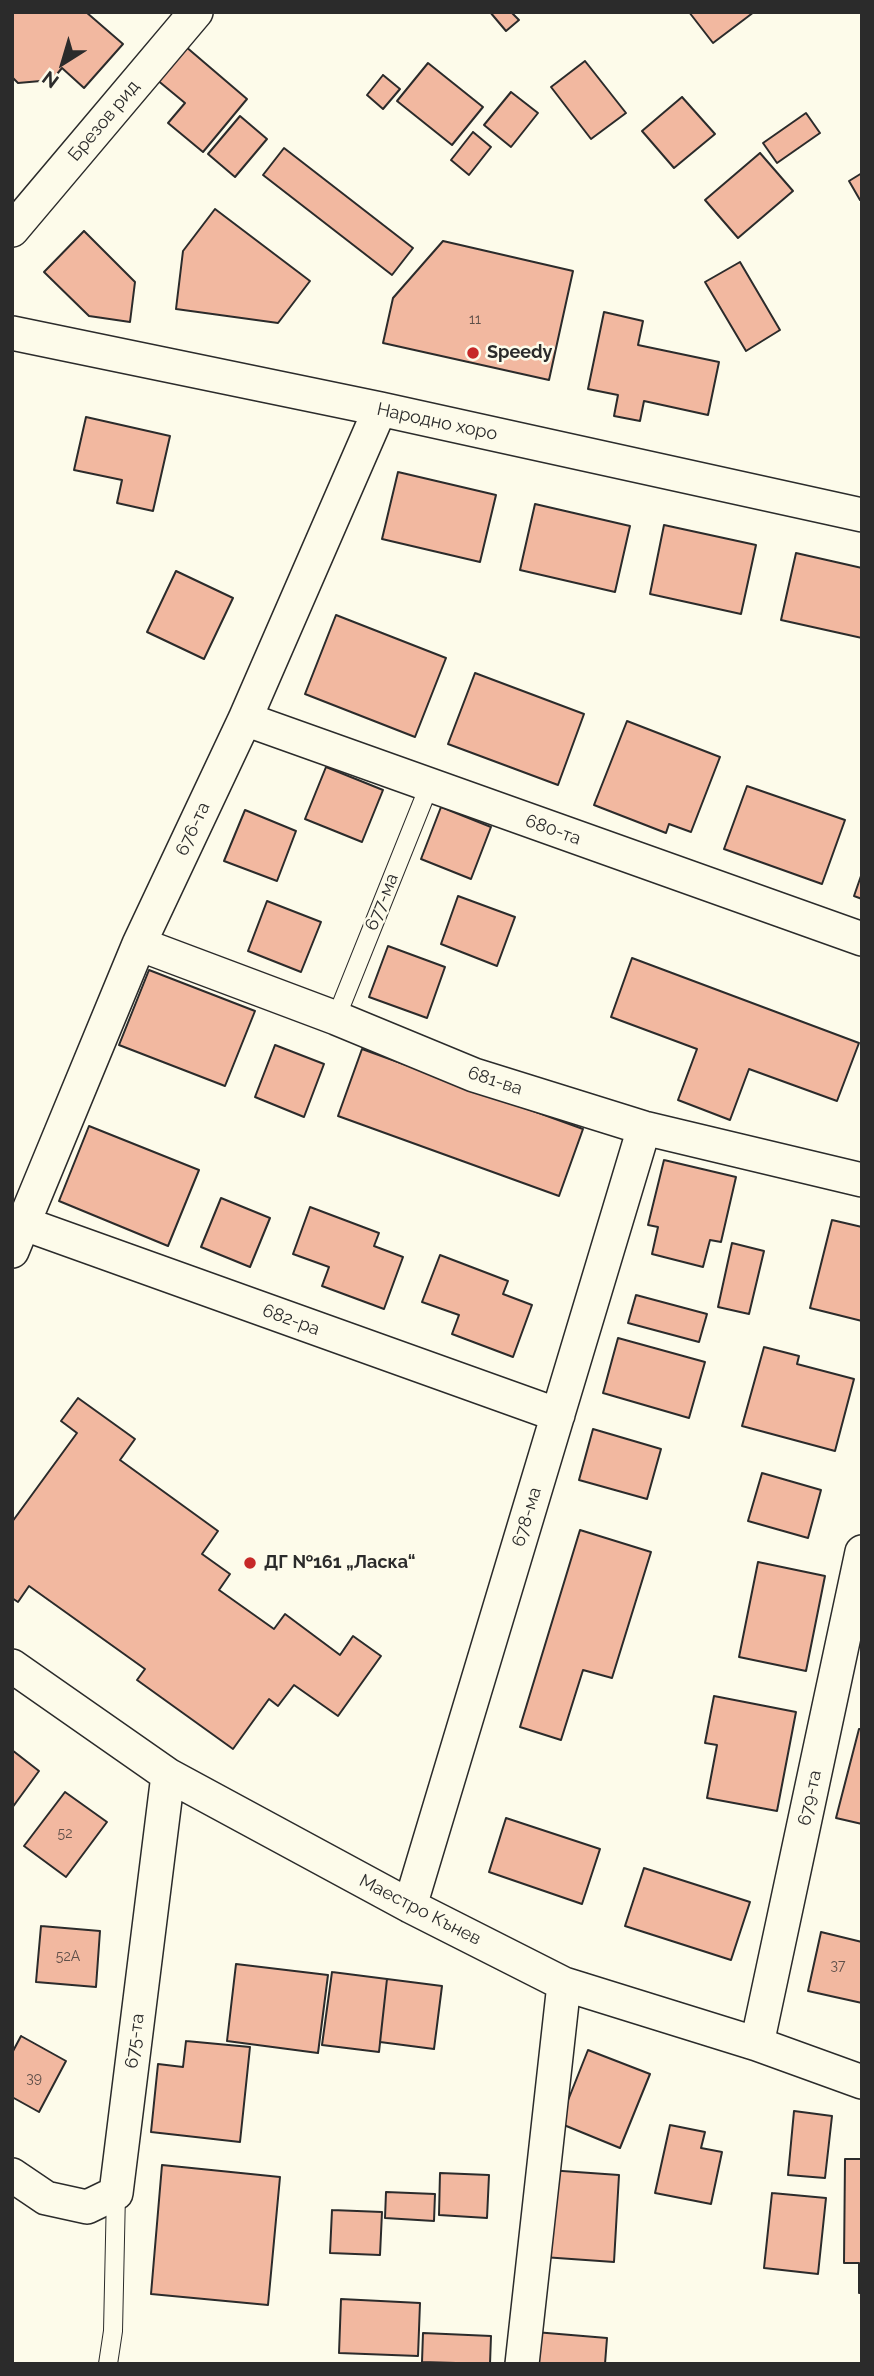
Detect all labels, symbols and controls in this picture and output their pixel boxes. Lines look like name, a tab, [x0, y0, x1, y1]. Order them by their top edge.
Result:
north arrow	[28, 28, 98, 98]
text: N	[38, 67, 63, 93]
street label: Брезов рид	[64, 76, 144, 166]
house number: 11	[469, 312, 481, 328]
place label: Speedy	[487, 342, 552, 364]
marker: Speedy	[465, 345, 481, 361]
street label: Народно хоро	[375, 399, 499, 445]
street label: 676-та	[171, 799, 215, 859]
street label: 680-та	[522, 810, 584, 850]
street label: 677-ма	[361, 870, 403, 934]
street label: 681-ва	[465, 1062, 525, 1100]
street label: 682-ра	[259, 1300, 323, 1340]
street label: 678-ма	[508, 1485, 546, 1549]
place label: ДГ №161 „Ласка“	[264, 1552, 416, 1574]
marker: ДГ №161 „Ласка“	[242, 1555, 258, 1571]
street label: 679-та	[794, 1768, 826, 1828]
house number: 52	[58, 1826, 72, 1842]
street label: Маестро Кънев	[356, 1870, 484, 1950]
house number: 52А	[56, 1949, 80, 1965]
house number: 37	[831, 1958, 845, 1974]
street label: 675-та	[121, 2012, 149, 2070]
house number: 39	[26, 2071, 42, 2087]

